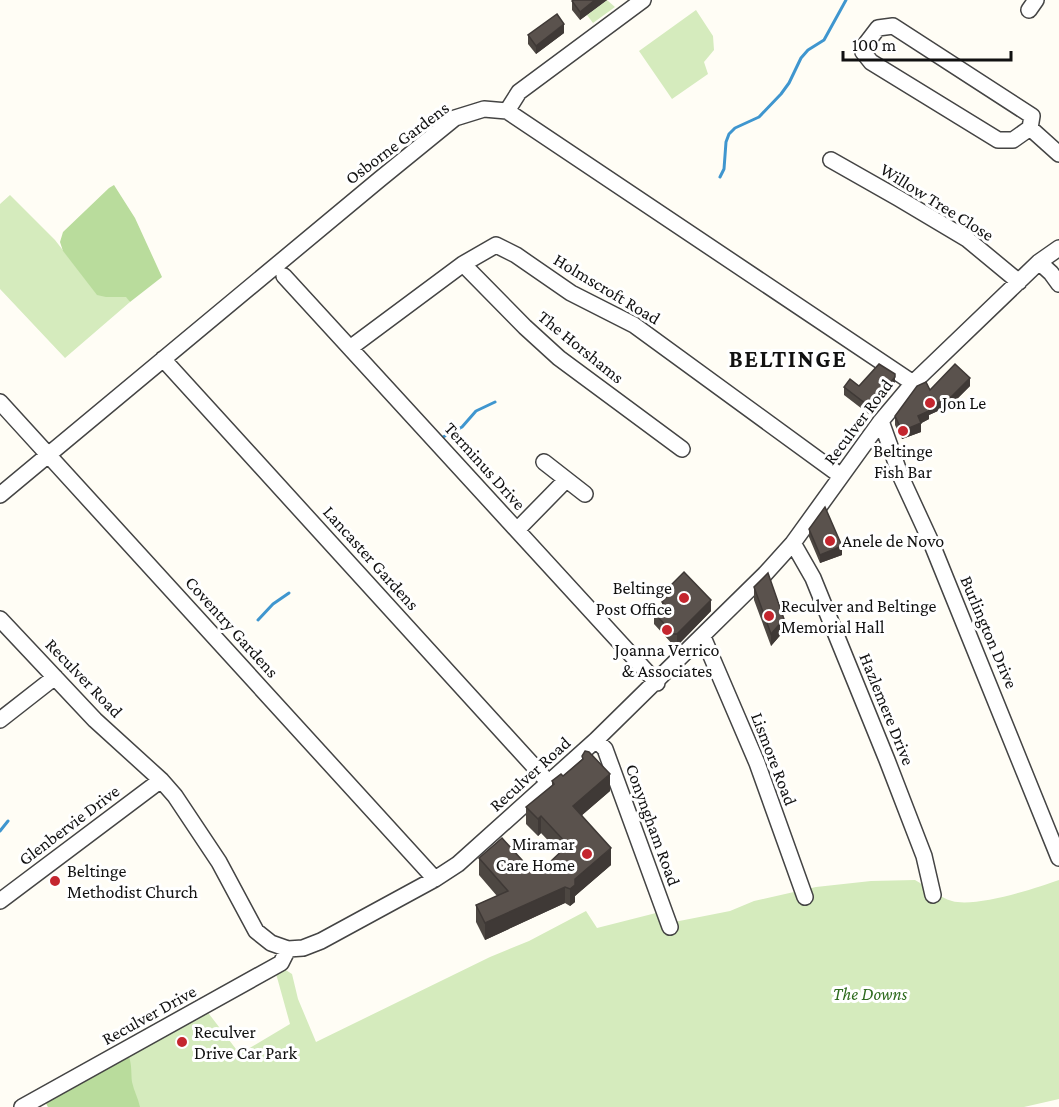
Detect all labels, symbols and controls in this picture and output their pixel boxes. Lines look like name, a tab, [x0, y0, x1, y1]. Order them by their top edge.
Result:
scale bar	[843, 24, 1011, 62]
text: 100 m	[852, 35, 897, 55]
street label: Osborne Gardens	[341, 98, 453, 188]
street label: Willow Tree Close	[877, 159, 998, 245]
street label: Holmscroft Road	[550, 249, 664, 329]
street label: The Horshams	[534, 306, 628, 388]
district label: BELTINGE	[729, 345, 847, 372]
street label: Reculver Road	[819, 375, 897, 469]
place label: Jon Le	[940, 393, 986, 413]
marker: Jon Le	[923, 396, 937, 410]
street label: Terminus Drive	[440, 418, 530, 514]
marker: Beltinge Fish Bar	[896, 424, 910, 438]
place label: Beltinge Fish Bar	[873, 441, 933, 482]
street label: Lancaster Gardens	[319, 502, 423, 614]
place label: Anele de Novo	[842, 531, 944, 551]
marker: Anele de Novo	[823, 534, 837, 548]
street label: Coventry Gardens	[181, 572, 283, 682]
street label: Burlington Drive	[956, 573, 1022, 691]
place label: Beltinge Post Office	[596, 578, 672, 619]
marker: Beltinge Post Office	[677, 591, 691, 605]
place label: Reculver and Beltinge Memorial Hall	[781, 596, 937, 637]
marker: Reculver and Beltinge Memorial Hall	[762, 609, 776, 623]
marker: Joanna Verrico & Associates	[660, 623, 674, 637]
street label: Reculver Road	[41, 634, 127, 722]
place label: Joanna Verrico & Associates	[613, 640, 720, 681]
street label: Hazlemere Drive	[855, 650, 919, 768]
street label: Lismore Road	[747, 710, 801, 809]
street label: Reculver Road	[486, 732, 575, 815]
street label: Conyngham Road	[622, 761, 684, 889]
street label: Glenbervie Drive	[15, 781, 123, 869]
place label: Miramar Care Home	[496, 834, 576, 875]
marker: Miramar Care Home	[580, 847, 594, 861]
place label: Beltinge Methodist Church	[67, 861, 198, 902]
marker: Beltinge Methodist Church	[48, 874, 62, 888]
street label: Reculver Drive	[99, 981, 200, 1049]
park label: The Downs	[833, 984, 908, 1004]
place label: Reculver Drive Car Park	[194, 1022, 298, 1063]
marker: Reculver Drive Car Park	[175, 1035, 189, 1049]

